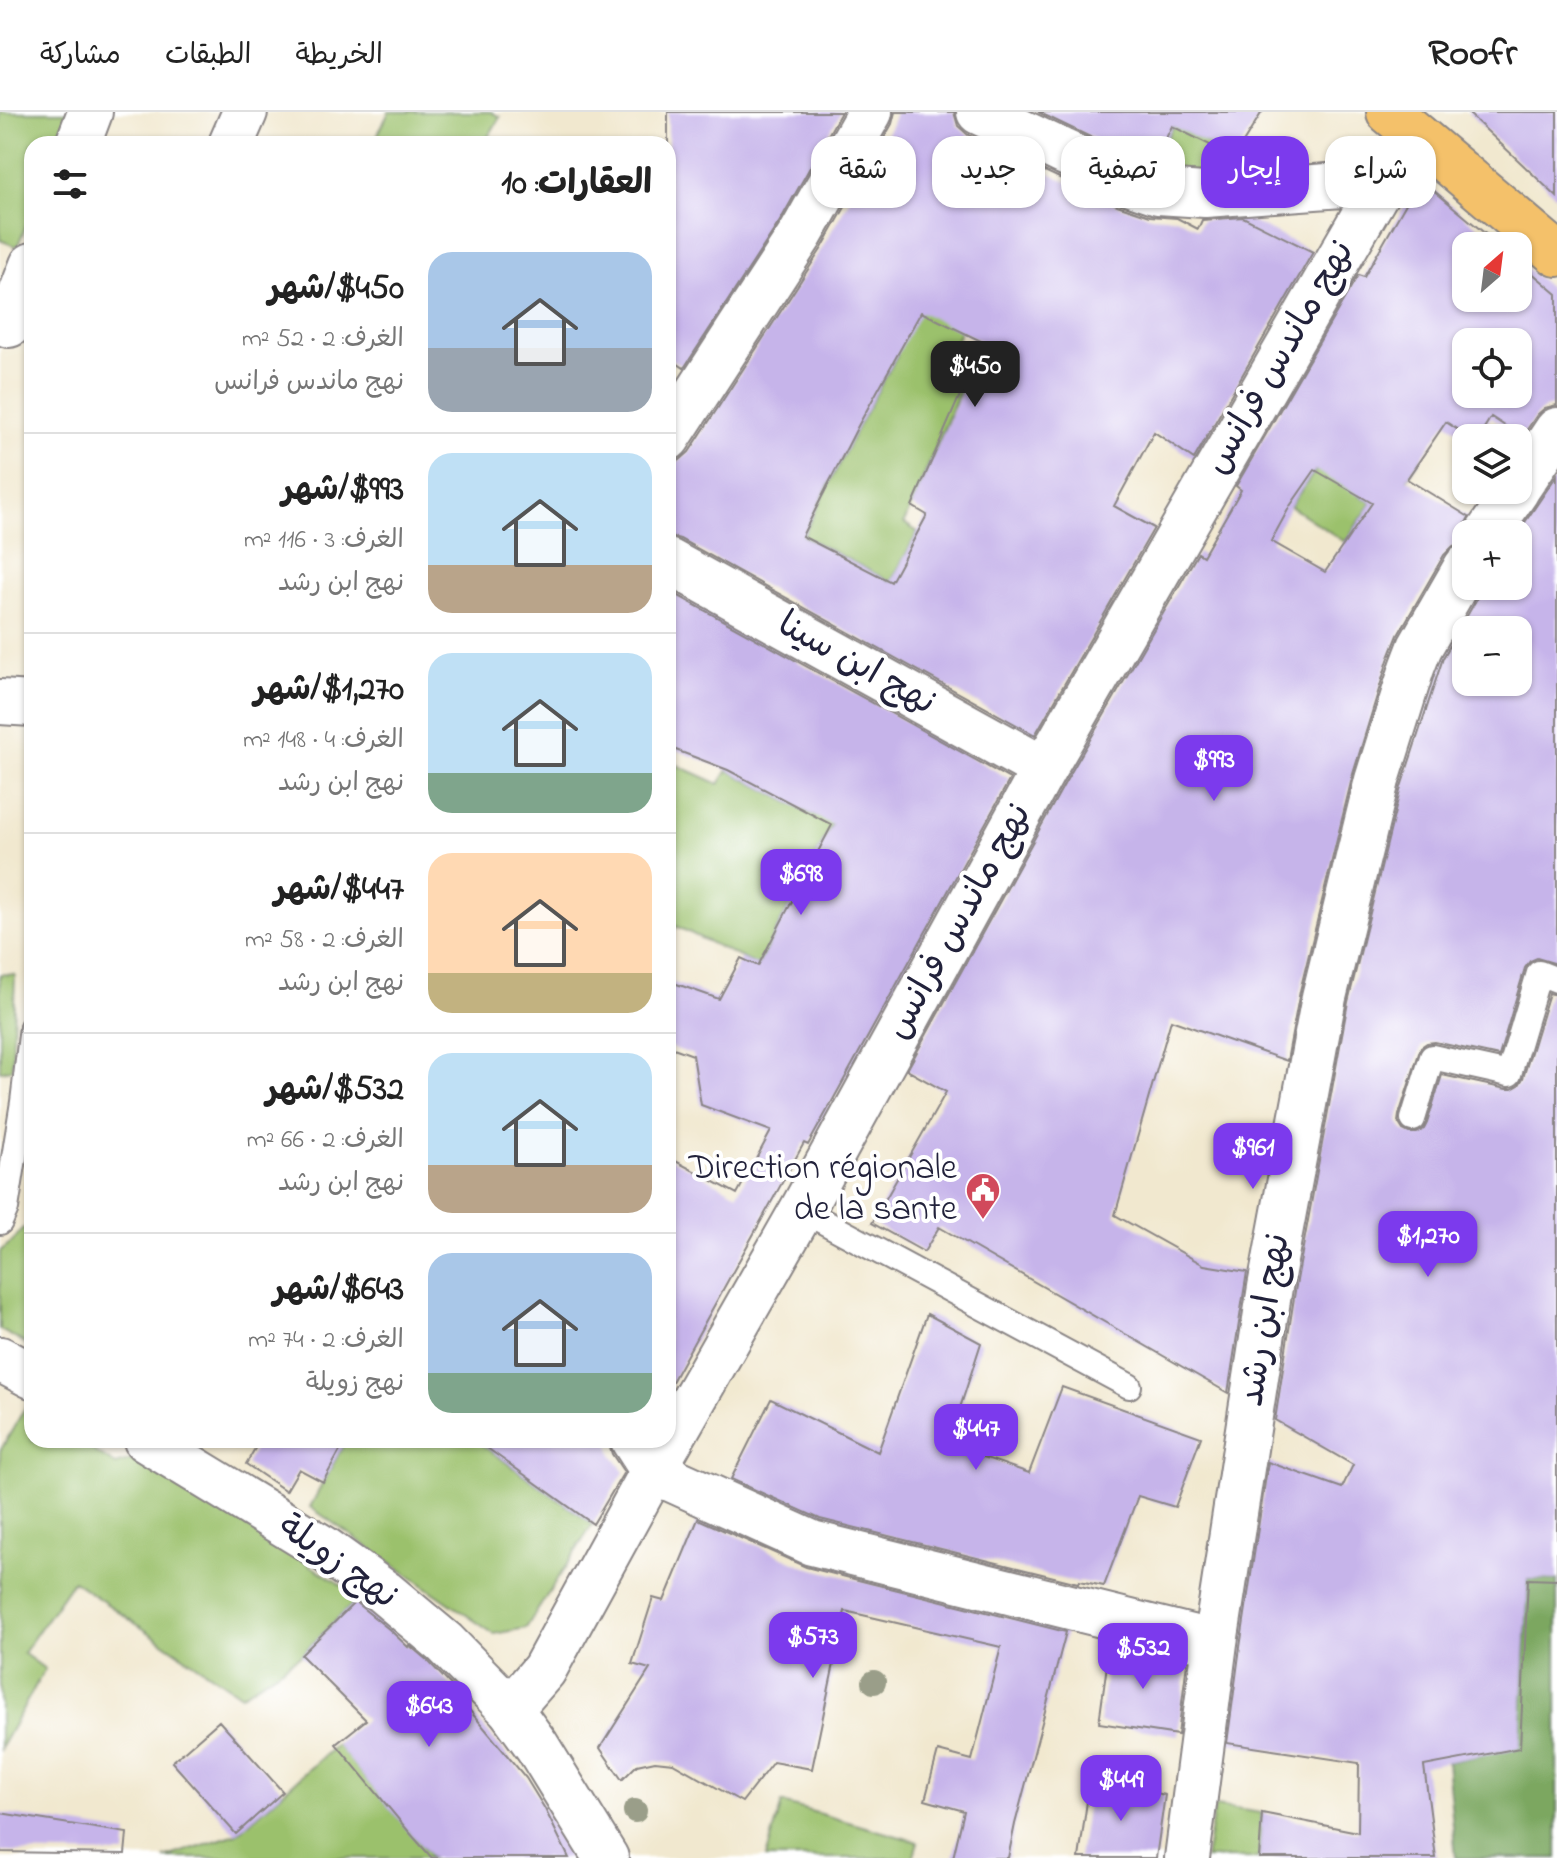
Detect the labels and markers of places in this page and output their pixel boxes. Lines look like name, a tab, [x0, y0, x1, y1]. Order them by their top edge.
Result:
pin: $450	[928, 341, 1022, 409]
pin: $993	[1167, 735, 1261, 803]
pin: $698	[754, 849, 848, 917]
pin: $961	[1206, 1123, 1300, 1191]
place label: Direction régionale de la sante	[688, 1143, 958, 1237]
public building icon: Direction régionale de la sante	[964, 1171, 1002, 1221]
pin: $1,270	[1363, 1211, 1493, 1279]
pin: $447	[929, 1404, 1023, 1472]
pin: $573	[766, 1612, 860, 1680]
pin: $532	[1096, 1623, 1190, 1691]
pin: $643	[382, 1681, 476, 1749]
pin: $449	[1074, 1755, 1168, 1823]

